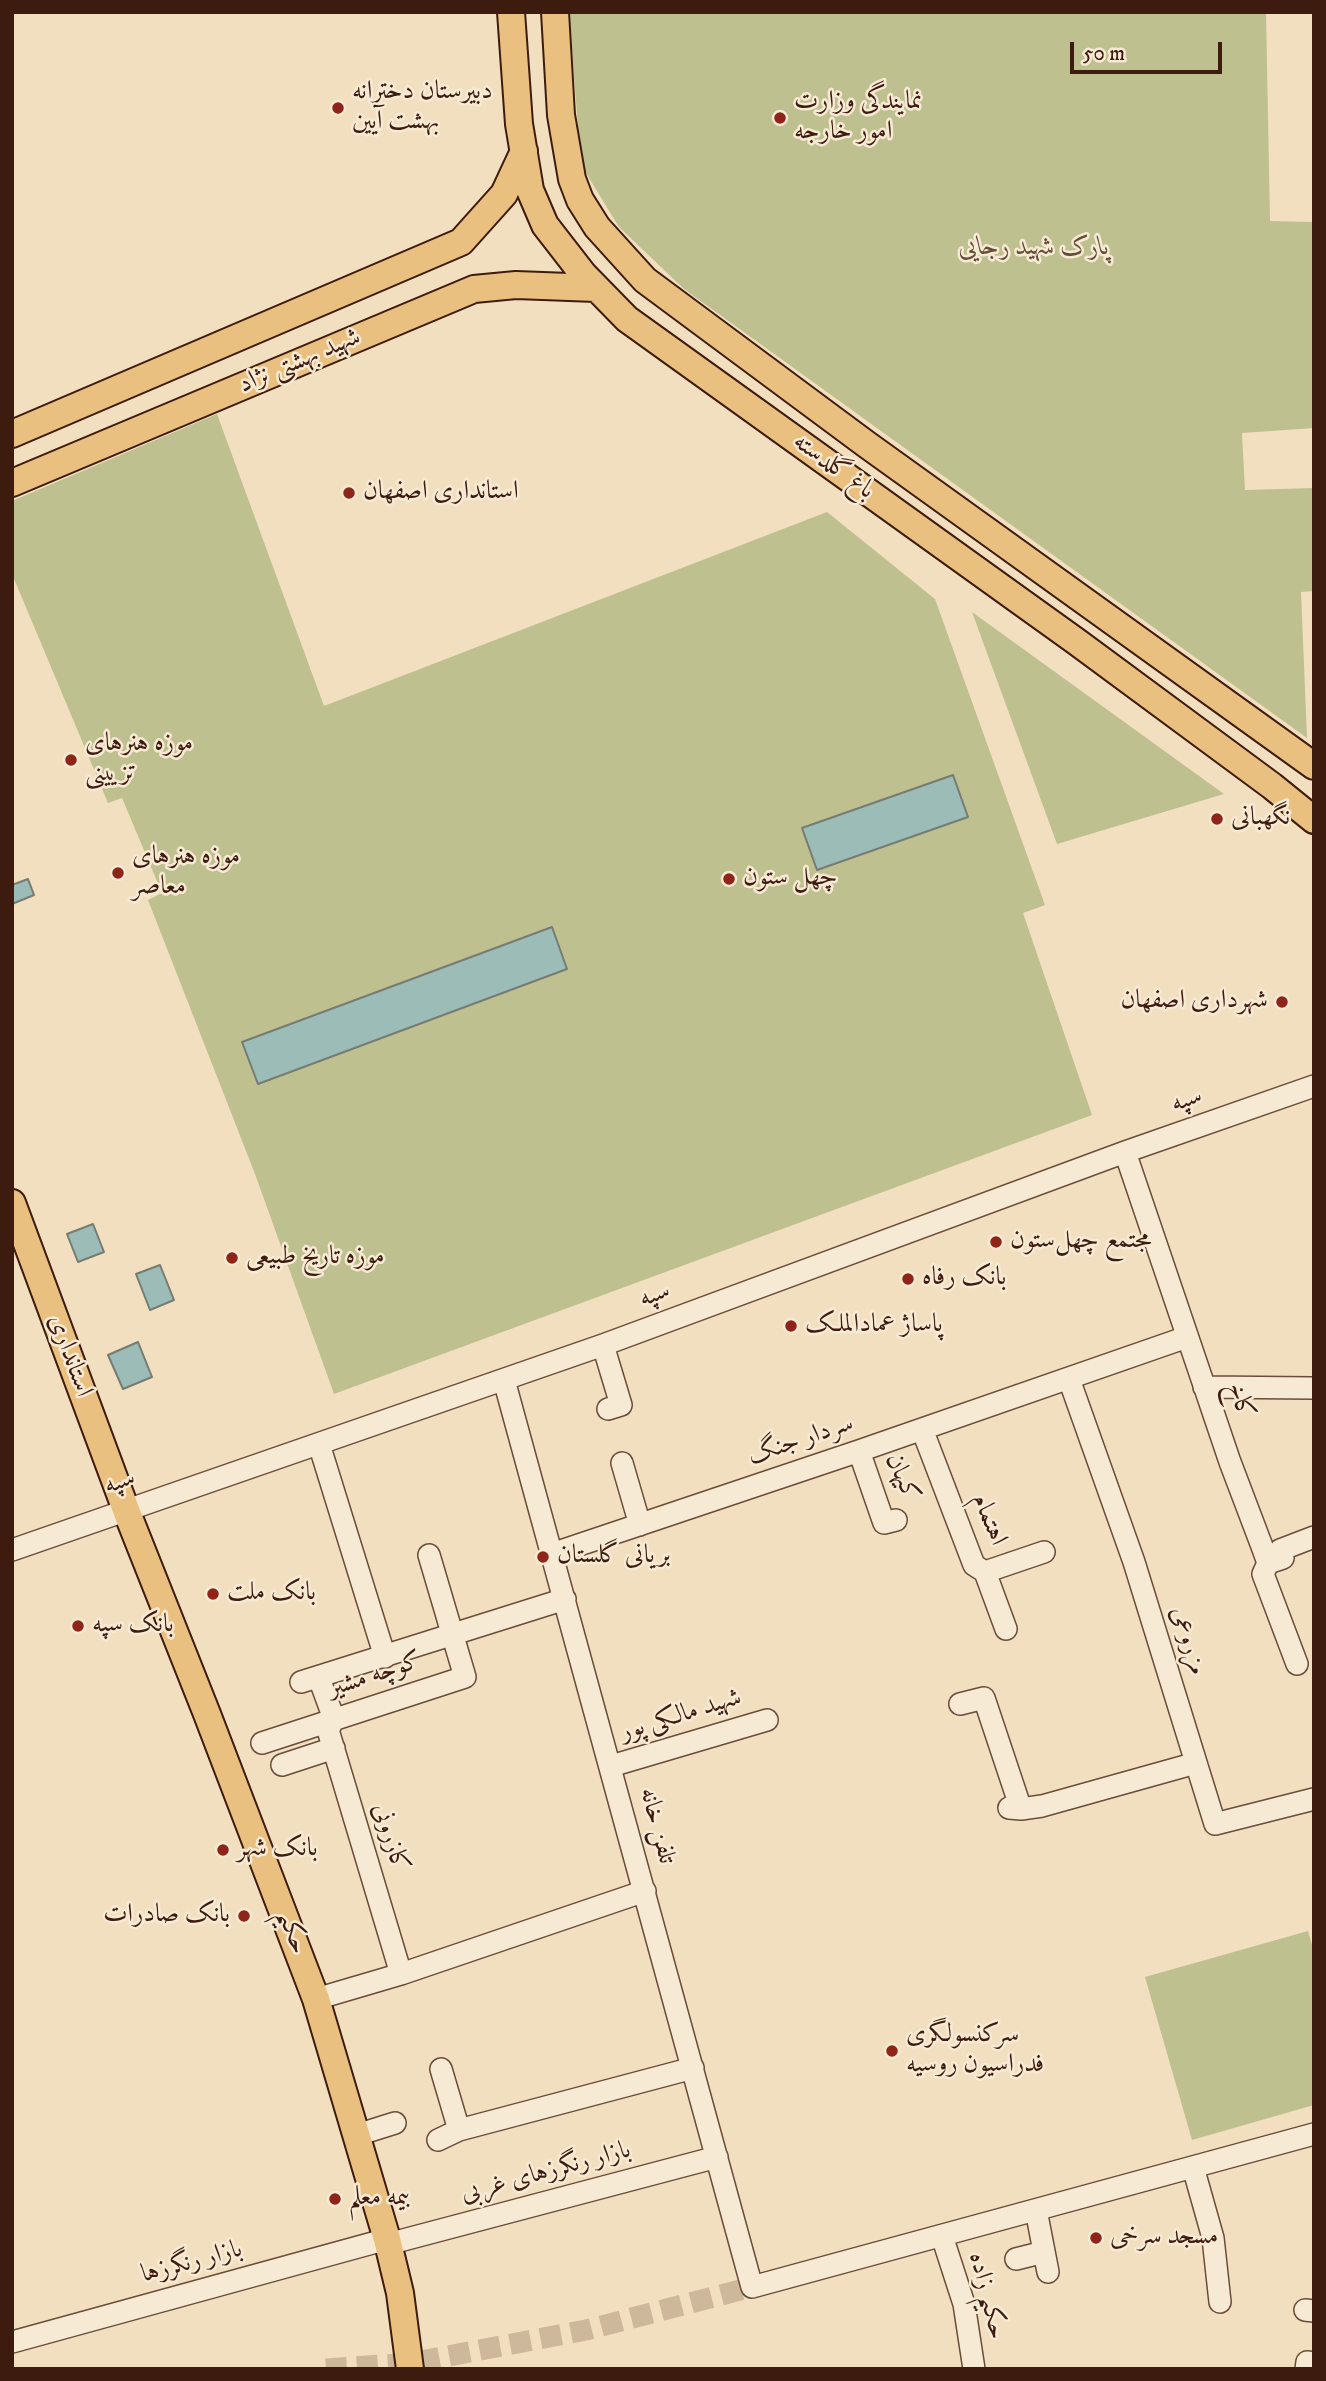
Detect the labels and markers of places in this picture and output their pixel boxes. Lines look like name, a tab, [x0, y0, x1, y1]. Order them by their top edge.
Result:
place label: دبیرستان دخترانه بهشت آیین	[352, 77, 493, 138]
place label: نمایندگی وزارت امور خارجه	[794, 87, 923, 148]
marker: دبیرستان دخترانه بهشت آیین	[330, 100, 346, 116]
marker: نمایندگی وزارت امور خارجه	[772, 110, 788, 126]
place label: استانداری اصفهان	[363, 477, 519, 509]
marker: استانداری اصفهان	[341, 485, 357, 501]
place label: موزه هنرهای تزیینی	[85, 729, 193, 790]
marker: موزه هنرهای تزیینی	[63, 752, 79, 768]
place label: نگهبانی	[1231, 803, 1290, 835]
marker: نگهبانی	[1209, 811, 1225, 827]
place label: موزه هنرهای معاصر	[132, 842, 240, 903]
place label: چهل ستون	[743, 863, 837, 895]
marker: موزه هنرهای معاصر	[110, 865, 126, 881]
marker: چهل ستون	[721, 871, 737, 887]
place label: شهرداری اصفهان	[1120, 986, 1268, 1018]
marker: شهرداری اصفهان	[1274, 994, 1290, 1010]
place label: مجتمع چهل‌ستون	[1010, 1226, 1151, 1258]
marker: مجتمع چهل‌ستون	[988, 1234, 1004, 1250]
place label: موزه تاریخ طبیعی	[246, 1242, 385, 1274]
marker: موزه تاریخ طبیعی	[224, 1250, 240, 1266]
place label: بانک رفاه	[922, 1263, 1006, 1295]
marker: بانک رفاه	[900, 1271, 916, 1287]
place label: پاساژ عمادالملک	[805, 1310, 943, 1342]
marker: پاساژ عمادالملک	[783, 1318, 799, 1334]
place label: بریانی گلستان	[557, 1541, 670, 1573]
marker: بریانی گلستان	[535, 1549, 551, 1565]
place label: بانک ملت	[227, 1578, 316, 1610]
marker: بانک ملت	[205, 1586, 221, 1602]
place label: بانک سپه	[92, 1610, 174, 1642]
marker: بانک سپه	[70, 1618, 86, 1634]
place label: بانک شهر	[237, 1834, 318, 1866]
marker: بانک شهر	[215, 1842, 231, 1858]
place label: بانک صادرات	[103, 1900, 230, 1932]
marker: بانک صادرات	[236, 1908, 252, 1924]
place label: سرکنسولگری فدراسیون روسیه	[906, 2020, 1044, 2082]
marker: سرکنسولگری فدراسیون روسیه	[884, 2043, 900, 2059]
place label: بیمه معلم	[349, 2183, 410, 2215]
marker: بیمه معلم	[327, 2191, 343, 2207]
place label: مسجد سرخی	[1110, 2222, 1218, 2254]
marker: مسجد سرخی	[1088, 2230, 1104, 2246]

